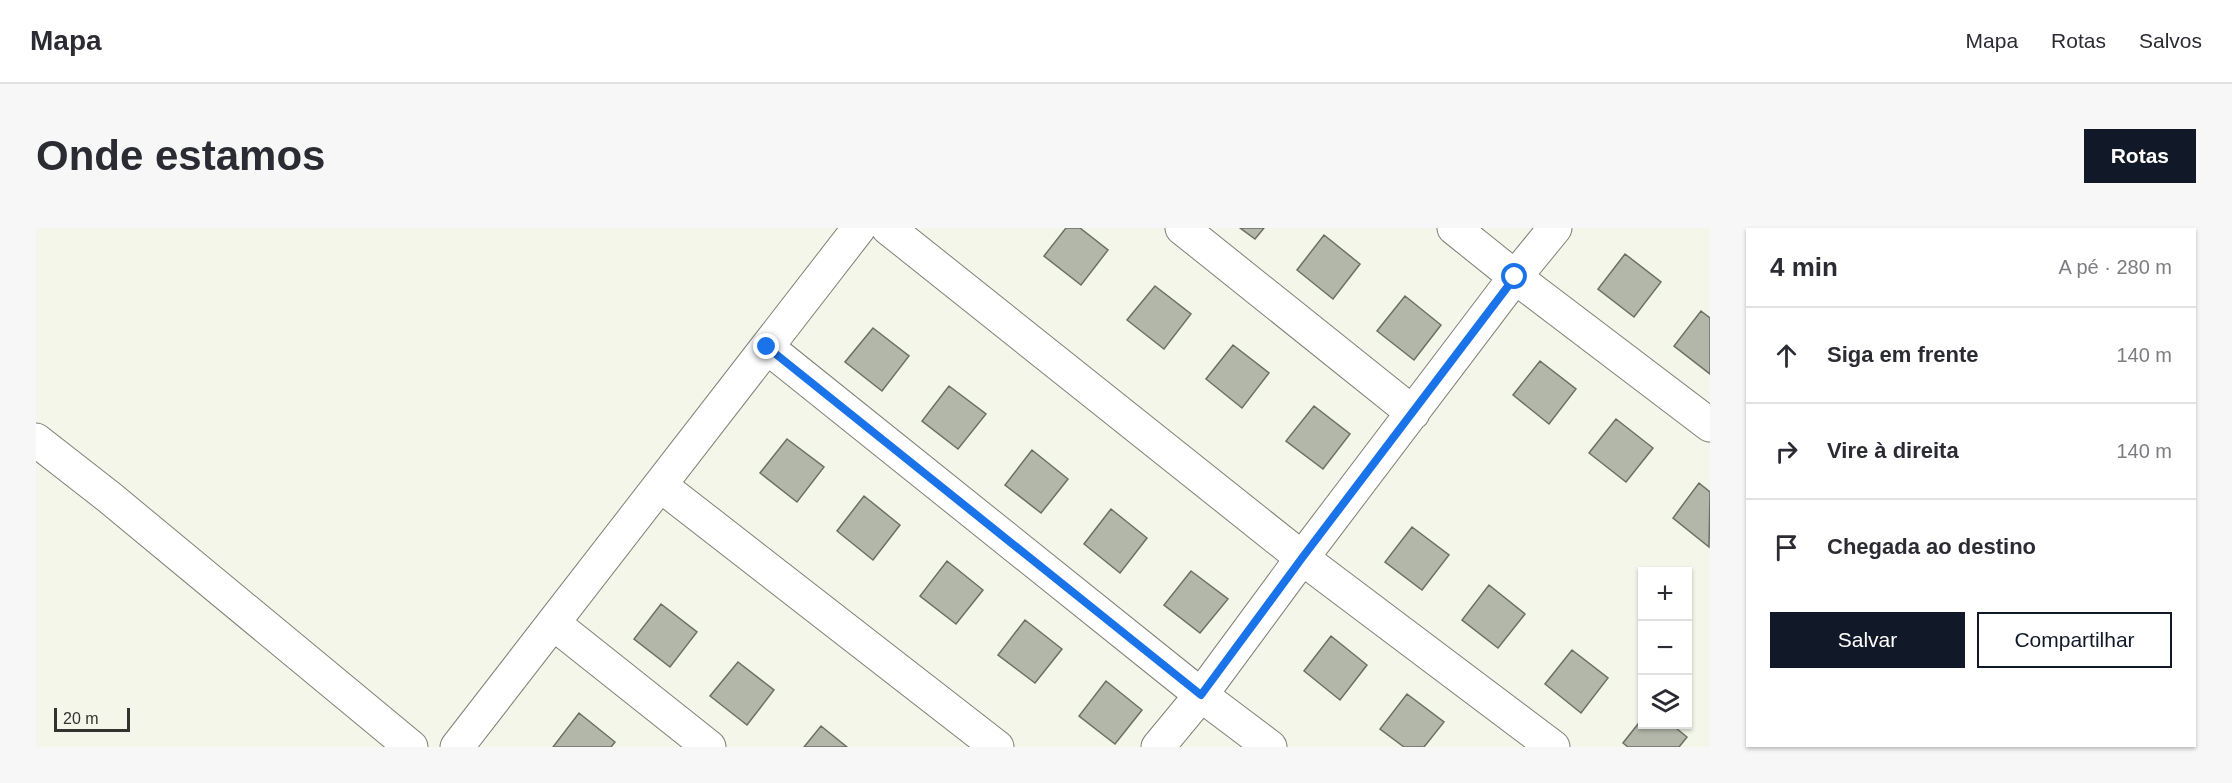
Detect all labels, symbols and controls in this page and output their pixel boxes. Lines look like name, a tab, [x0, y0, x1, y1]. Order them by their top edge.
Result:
text: Mapa	[30, 25, 102, 56]
text: Mapa	[1966, 29, 2018, 52]
text: Rotas	[2051, 29, 2106, 52]
text: Salvos	[2139, 29, 2202, 52]
button: Rotas	[2084, 129, 2196, 183]
text: Onde estamos	[36, 132, 325, 179]
text: 4 min	[1770, 252, 1838, 282]
text: A pé · 280 m	[2059, 256, 2172, 278]
route start	[1501, 263, 1527, 289]
route end	[753, 333, 779, 359]
icon: ahead	[1770, 339, 1803, 372]
text: Siga em frente	[1827, 342, 1979, 367]
text: 140 m	[2116, 344, 2172, 366]
icon: right	[1770, 435, 1803, 468]
text: Vire à direita	[1827, 438, 1959, 463]
text: 140 m	[2116, 440, 2172, 462]
icon: arrive	[1770, 531, 1803, 564]
text: Chegada ao destino	[1827, 534, 2036, 559]
map controls	[1638, 567, 1692, 729]
button: +	[1638, 567, 1692, 621]
button: Salvar	[1770, 612, 1965, 668]
button: Compartilhar	[1977, 612, 2172, 668]
button: −	[1638, 621, 1692, 675]
button: layers	[1638, 675, 1692, 729]
scale bar	[54, 705, 130, 732]
text: 20 m	[63, 710, 99, 727]

